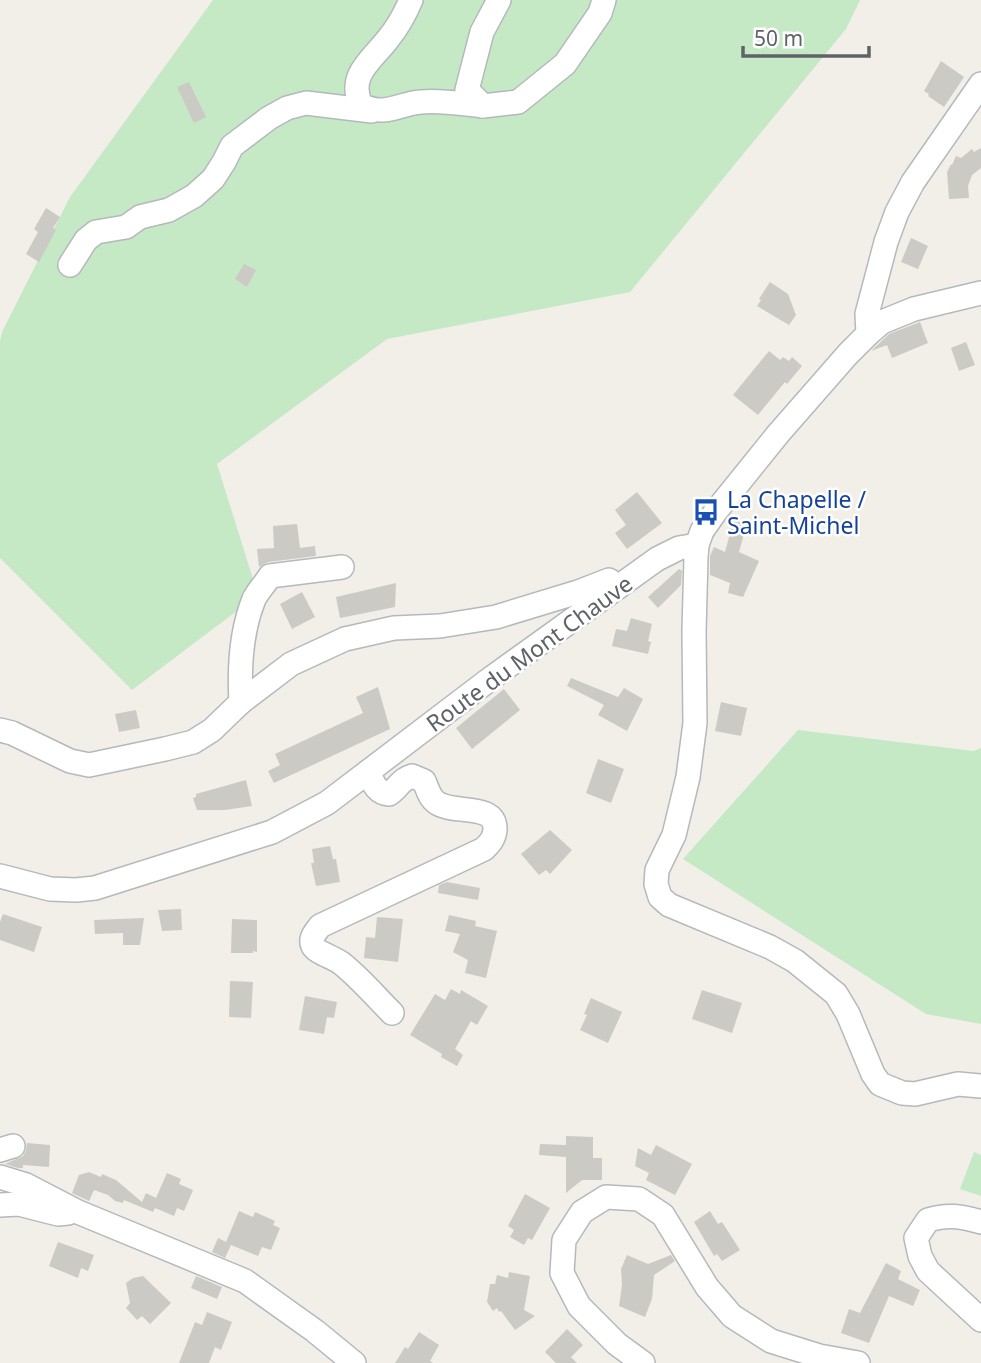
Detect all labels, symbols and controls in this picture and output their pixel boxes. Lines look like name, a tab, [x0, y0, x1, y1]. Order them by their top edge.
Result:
scale bar	[743, 14, 869, 58]
text: 50 m	[754, 24, 803, 52]
place label: La Chapelle / Saint-Michel	[727, 483, 867, 541]
bus stop icon: La Chapelle / Saint-Michel	[691, 497, 721, 527]
street label: Route du Mont Chauve	[419, 567, 639, 739]

